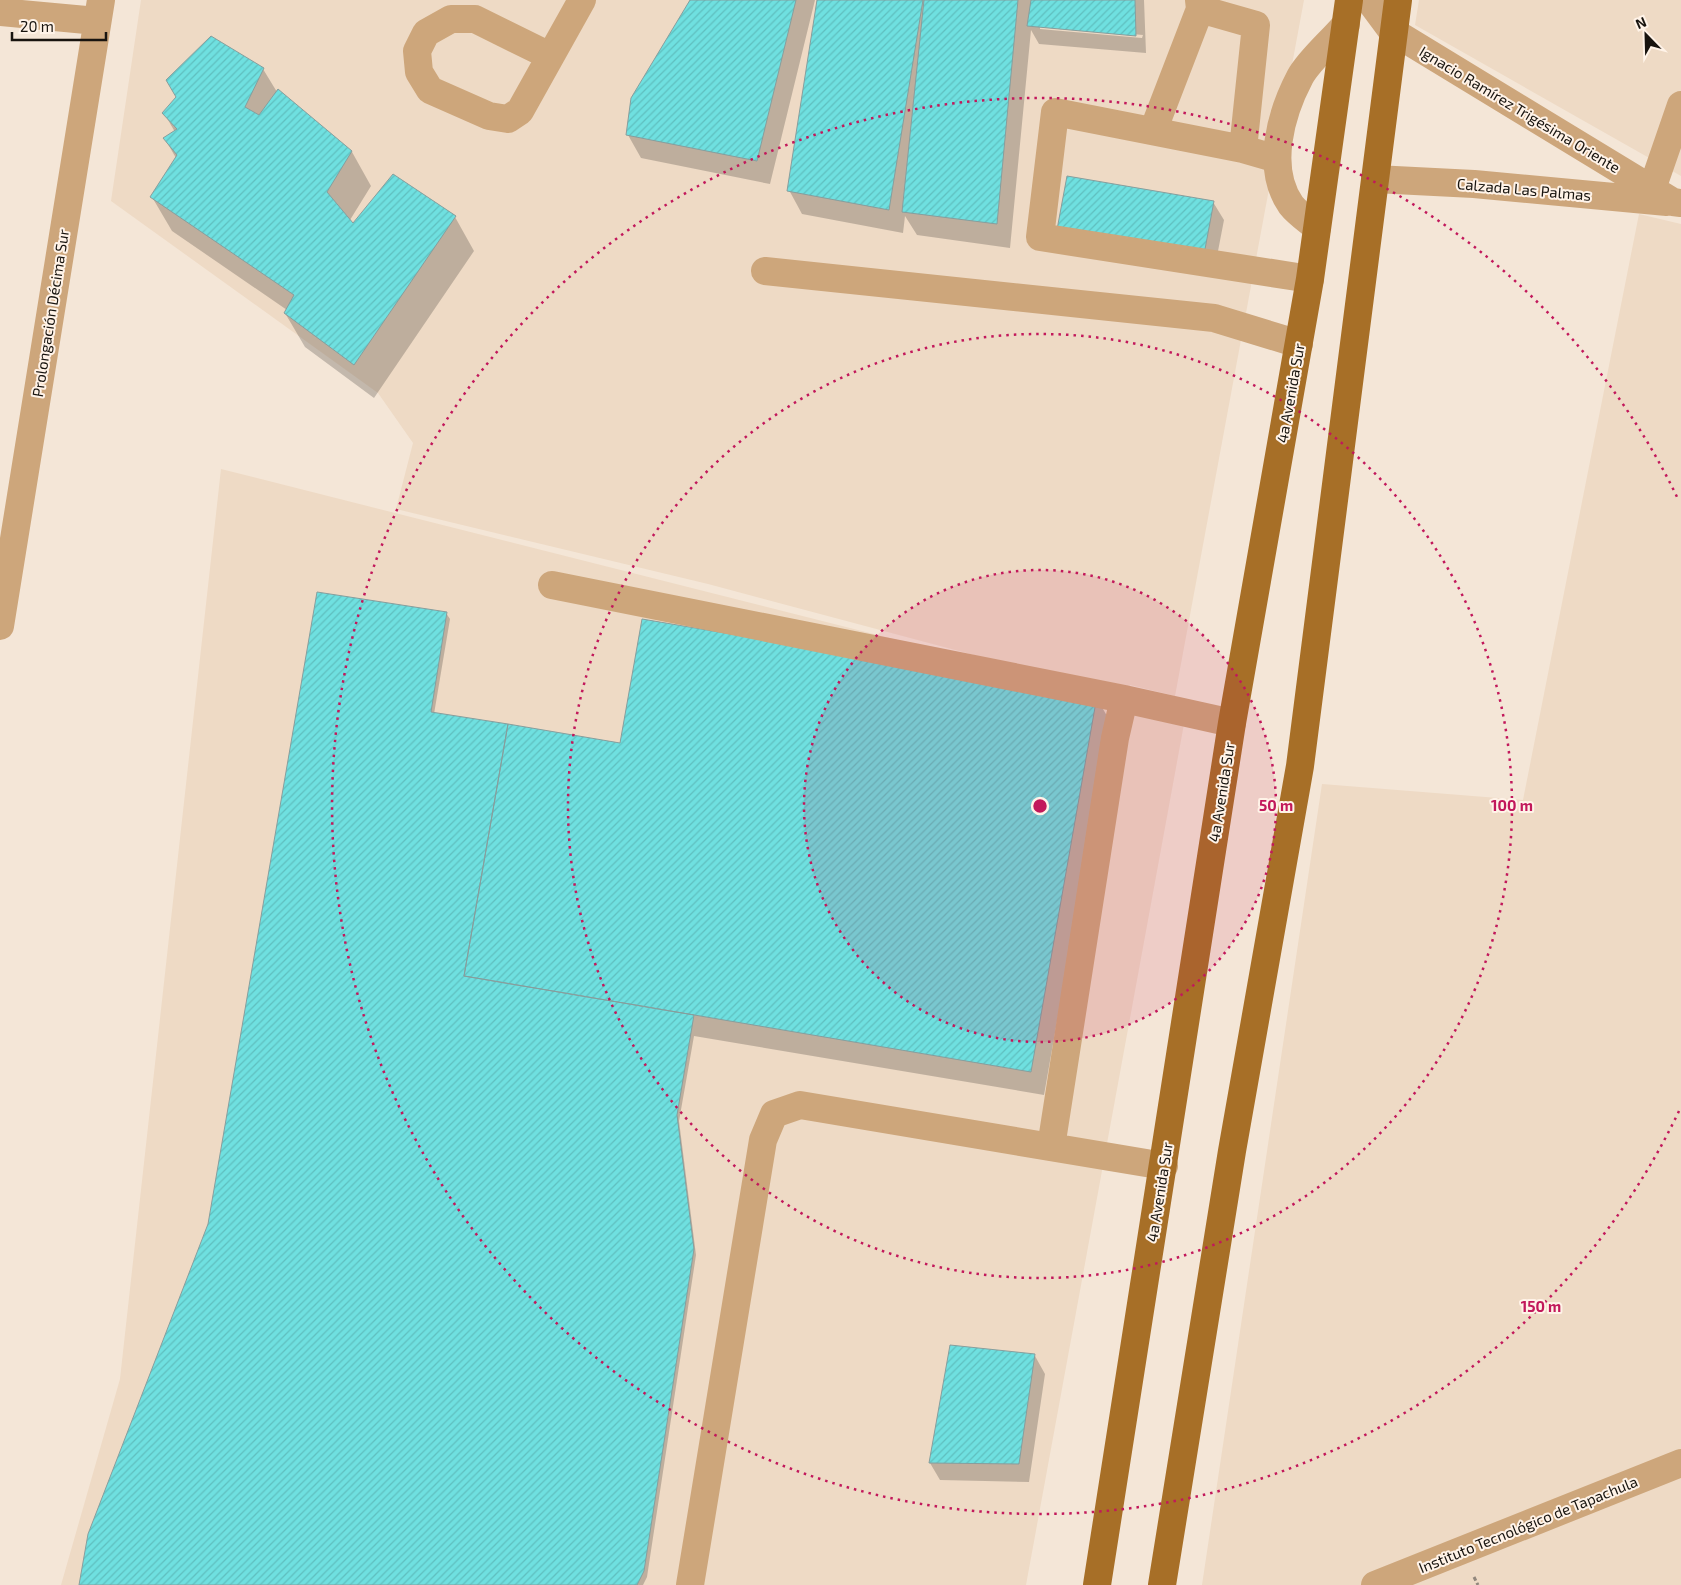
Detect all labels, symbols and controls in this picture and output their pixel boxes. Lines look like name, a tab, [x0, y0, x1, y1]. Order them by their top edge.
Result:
scale bar	[12, 10, 106, 42]
north arrow	[1621, 10, 1671, 60]
text: N	[1633, 13, 1649, 32]
text: 20 m	[20, 17, 54, 35]
street label: Ignacio Ramírez Trigésima Oriente	[1416, 42, 1624, 176]
street label: Calzada Las Palmas	[1456, 174, 1592, 204]
street label: Prolongación Décima Sur	[28, 228, 72, 398]
street label: 4a Avenida Sur	[1272, 342, 1308, 444]
street label: 4a Avenida Sur	[1204, 741, 1238, 843]
text: 50 m	[1259, 796, 1293, 814]
text: 100 m	[1491, 796, 1533, 814]
centre of rings	[1031, 797, 1049, 815]
street label: 4a Avenida Sur	[1142, 1141, 1176, 1243]
text: 150 m	[1521, 1297, 1561, 1315]
street label: Instituto Tecnológico de Tapachula	[1416, 1472, 1640, 1576]

